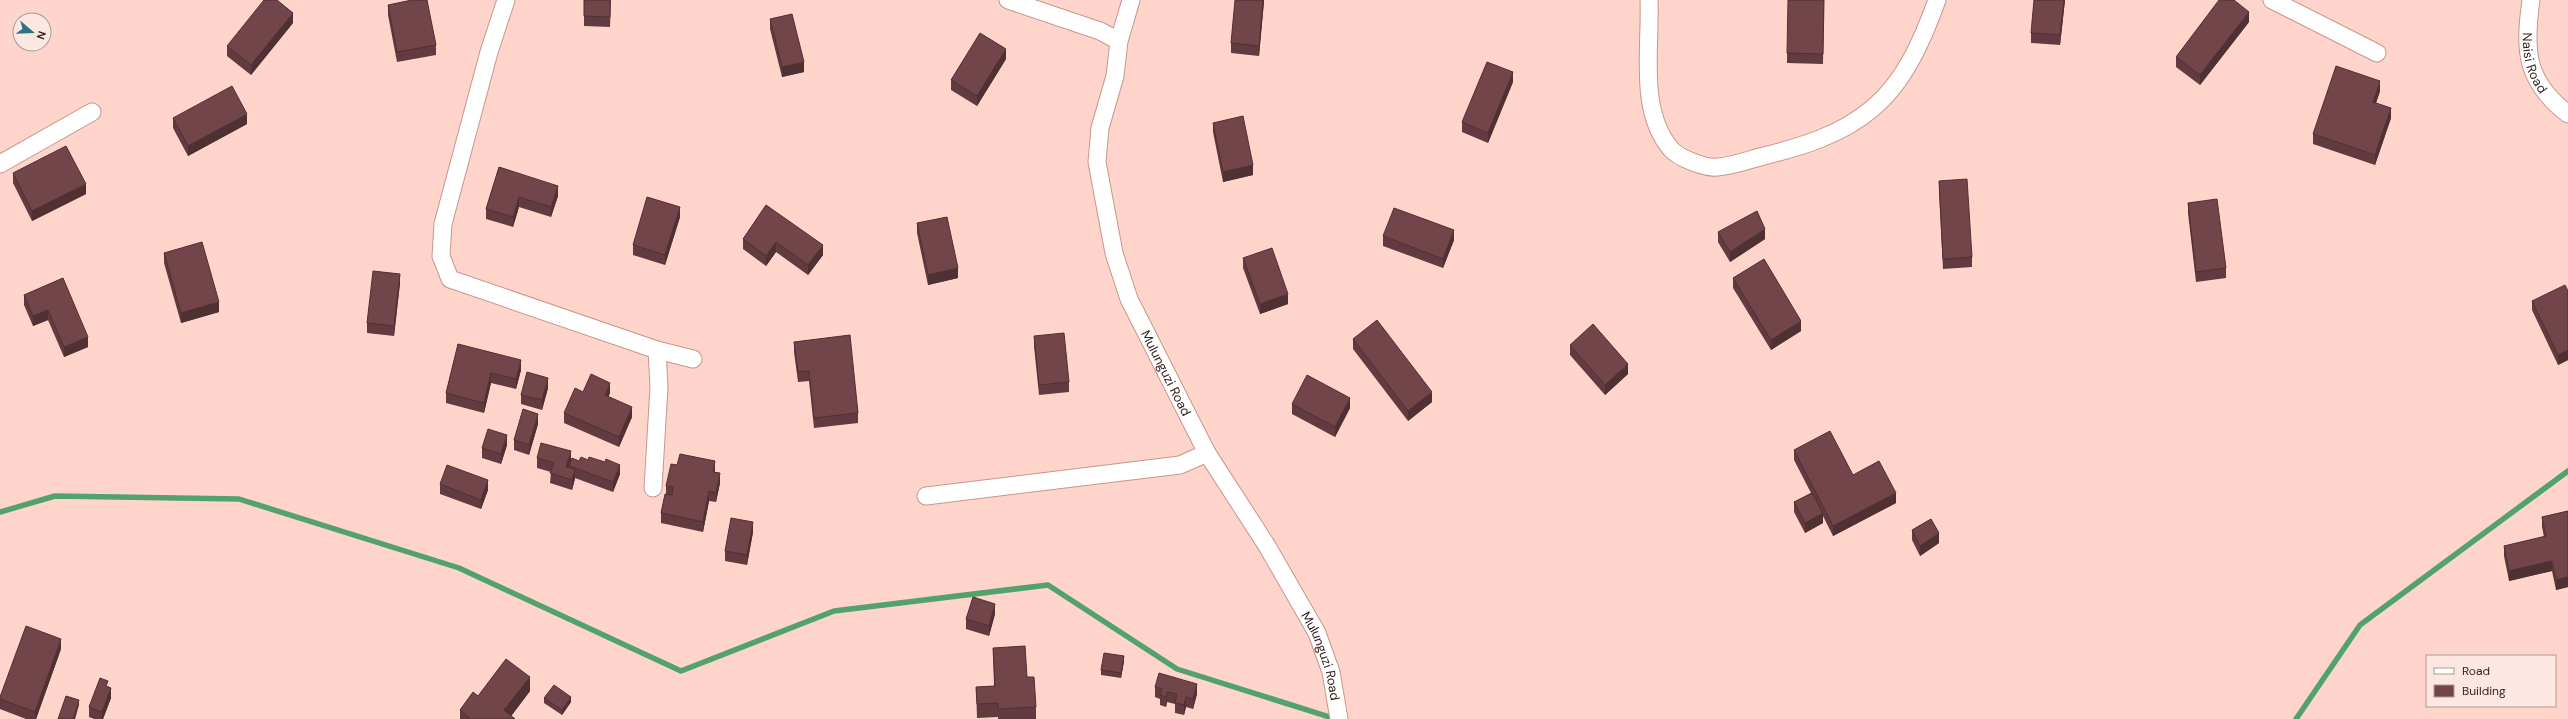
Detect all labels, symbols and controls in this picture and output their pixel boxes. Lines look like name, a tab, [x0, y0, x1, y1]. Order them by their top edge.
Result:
north arrow	[12, 12, 52, 52]
text: N	[34, 29, 49, 41]
street label: Naisi Road	[2519, 33, 2552, 96]
street label: Mulunguzi Road	[1138, 327, 1195, 419]
street label: Mulunguzi Road	[1298, 608, 1344, 702]
legend	[2426, 655, 2556, 707]
text: Road	[2462, 663, 2490, 679]
text: Building	[2462, 683, 2506, 699]

